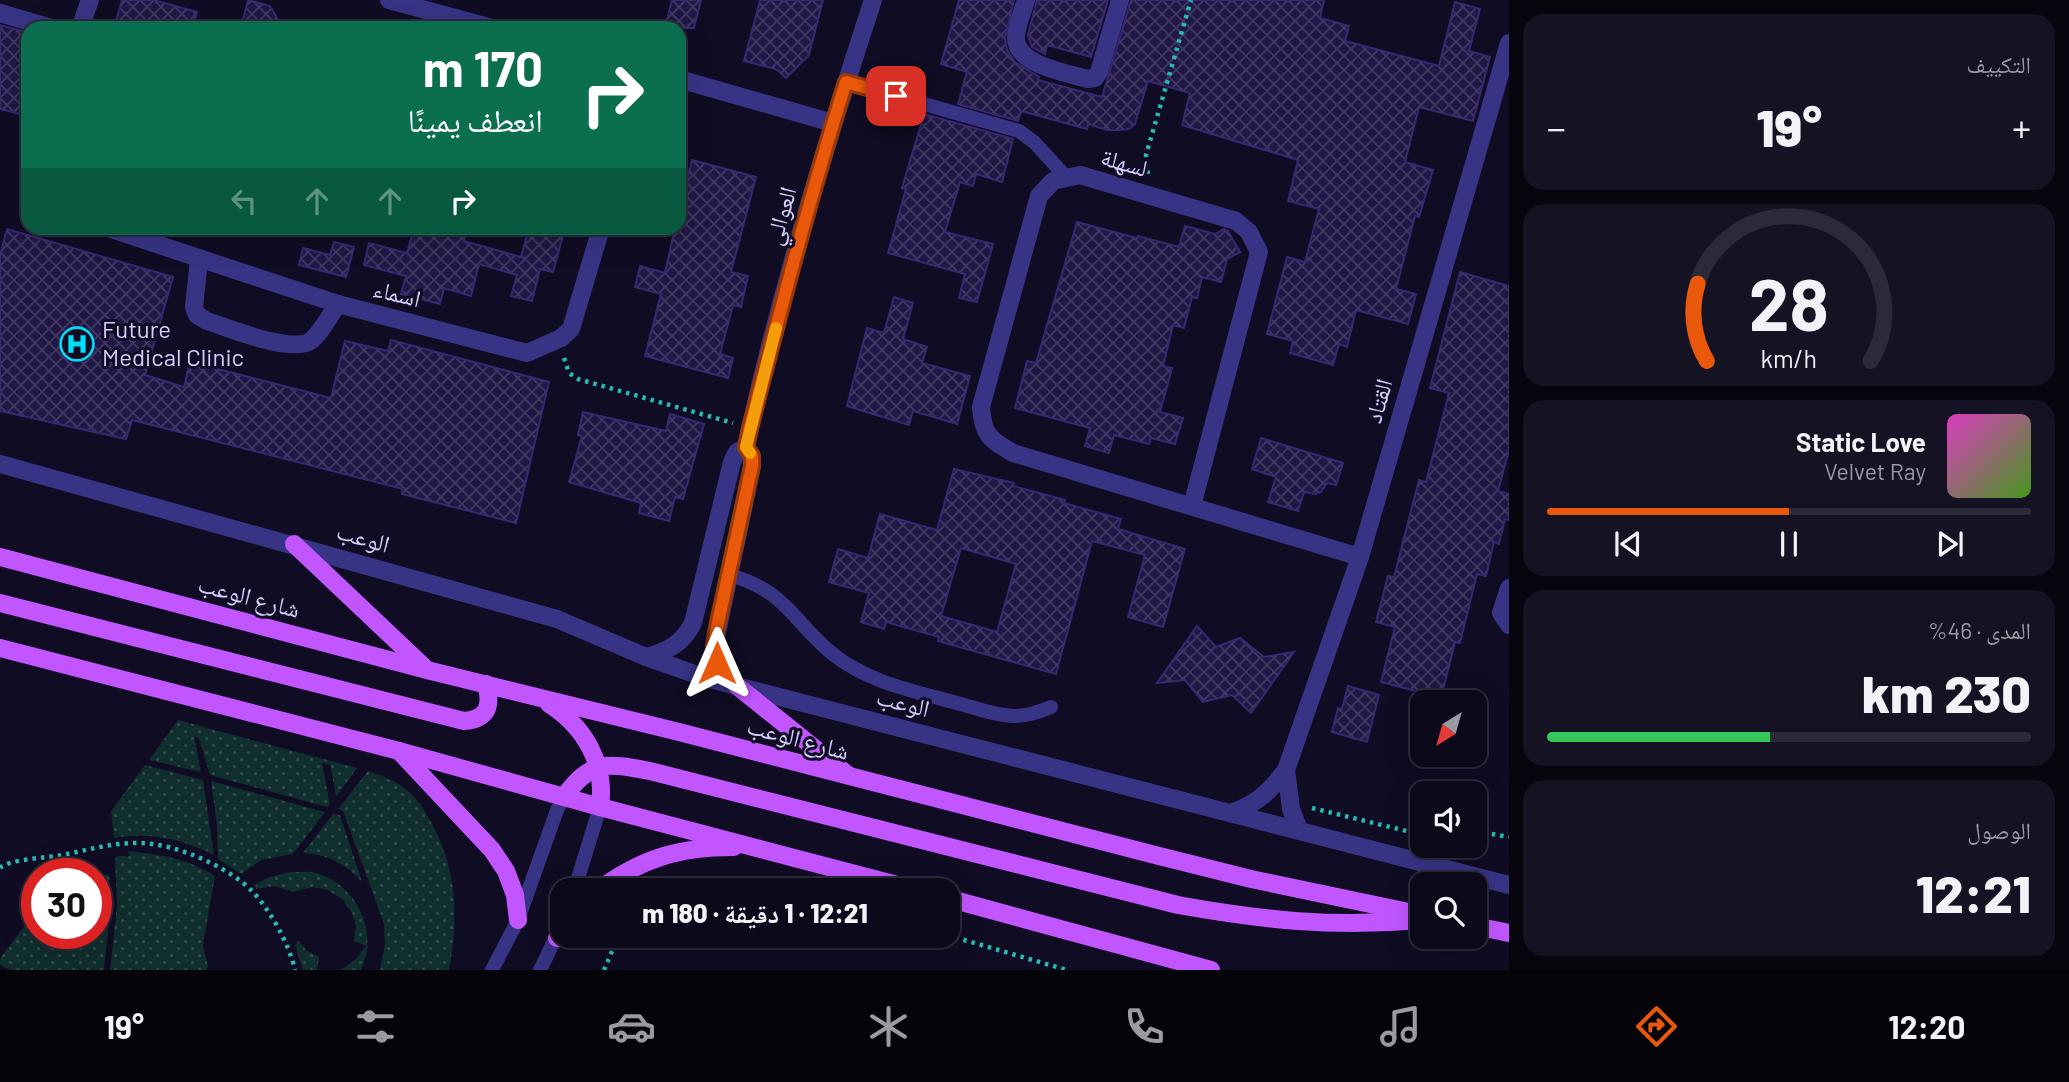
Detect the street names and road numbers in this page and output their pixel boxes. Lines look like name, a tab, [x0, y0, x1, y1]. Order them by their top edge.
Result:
street label: لسهلة	[1098, 141, 1151, 182]
street label: العوالي	[757, 183, 808, 250]
street label: اسماء	[371, 273, 424, 312]
street label: القتاد	[1357, 375, 1398, 426]
street label: الوعب	[333, 515, 393, 559]
street label: شارع الوعب	[195, 568, 303, 625]
street label: الوعب	[874, 681, 933, 723]
street label: شارع الوعب	[744, 710, 852, 767]

